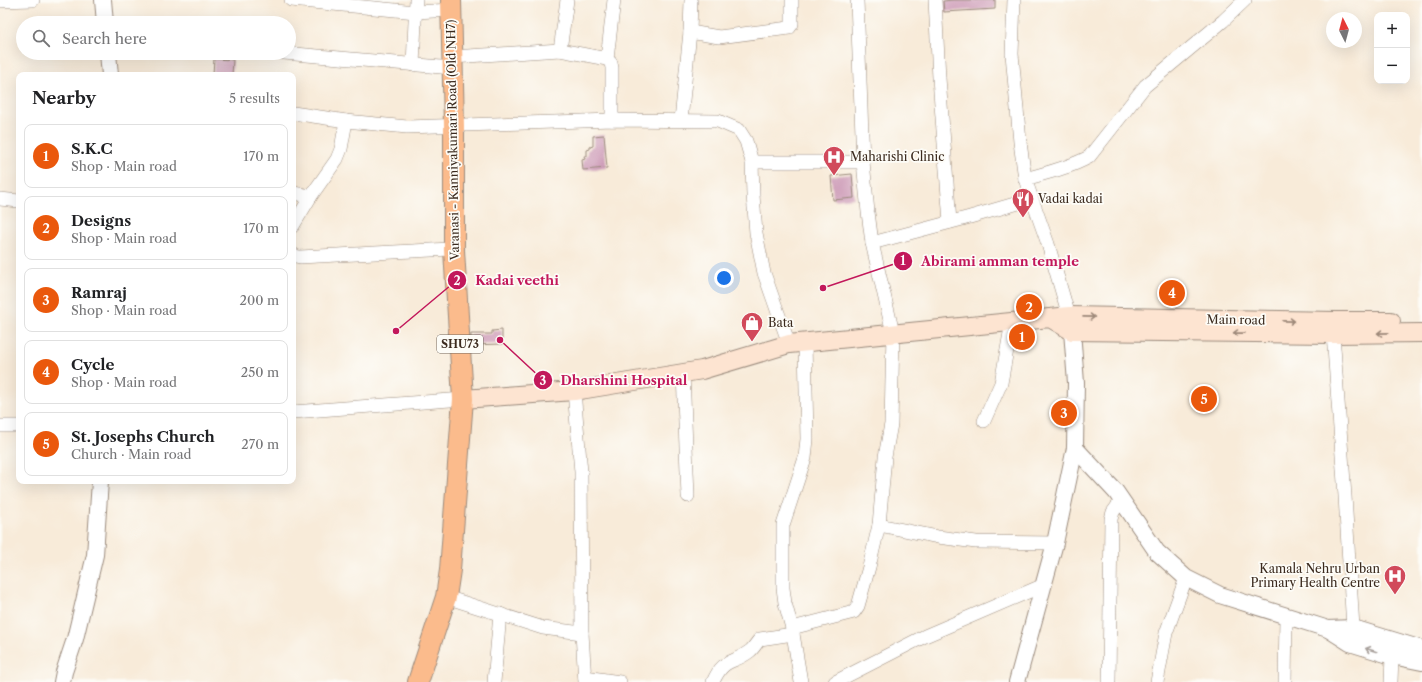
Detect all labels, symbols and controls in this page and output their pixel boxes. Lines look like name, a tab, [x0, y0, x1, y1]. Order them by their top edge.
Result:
north arrow	[1326, 12, 1362, 48]
map controls	[1374, 12, 1410, 84]
button: +	[1374, 12, 1410, 48]
search box	[16, 16, 296, 60]
street label: Varanasi - Kanniyakumari Road (Old NH7)	[443, 19, 462, 261]
icon: search	[30, 27, 52, 49]
text: Search here	[62, 29, 147, 48]
button: −	[1374, 48, 1410, 84]
text: Nearby	[32, 88, 96, 108]
text: 5 results	[229, 90, 280, 106]
text: S.K.C	[71, 139, 113, 158]
hospital icon: Maharishi Clinic	[821, 144, 847, 177]
text: 1	[43, 148, 49, 164]
text: 170 m	[243, 148, 279, 164]
place label: Maharishi Clinic	[850, 149, 944, 164]
text: Shop · Main road	[71, 158, 177, 174]
restaurant icon: Vadai kadai	[1010, 186, 1036, 219]
place label: Vadai kadai	[1037, 191, 1103, 206]
text: Designs	[71, 211, 131, 230]
text: 2	[42, 220, 50, 236]
text: 170 m	[243, 220, 279, 236]
text: Shop · Main road	[71, 230, 177, 246]
callout: Abirami amman temple	[893, 249, 1087, 274]
text: 1	[900, 253, 906, 268]
text: Abirami amman temple	[920, 253, 1079, 269]
callout: Kadai veethi	[447, 268, 567, 293]
your location	[714, 268, 734, 288]
text: Kadai veethi	[475, 272, 559, 288]
text: 2	[453, 273, 461, 288]
pin: 4	[1159, 278, 1185, 308]
text: Ramraj	[71, 283, 127, 302]
text: 3	[42, 292, 50, 308]
text: 200 m	[239, 292, 279, 308]
pin: 2	[1016, 292, 1042, 322]
text: Shop · Main road	[71, 302, 177, 318]
shop icon: Bata	[739, 310, 765, 343]
street label: Main road	[1207, 311, 1266, 328]
one-way arrow	[1082, 313, 1095, 320]
place label: Bata	[768, 315, 794, 330]
one-way arrow	[1282, 317, 1295, 324]
pin: 1	[1009, 322, 1035, 352]
one-way arrow	[1233, 329, 1246, 337]
one-way arrow	[1377, 330, 1390, 337]
road number: SHU73	[437, 335, 483, 353]
text: Cycle	[71, 355, 114, 374]
text: 4	[42, 364, 50, 380]
text: 250 m	[241, 364, 279, 380]
callout: Dharshini Hospital	[533, 368, 696, 393]
text: Dharshini Hospital	[561, 372, 688, 388]
text: 3	[540, 373, 547, 388]
text: Shop · Main road	[71, 374, 177, 390]
pin: 5	[1191, 384, 1217, 414]
pin: 3	[1051, 398, 1077, 428]
text: St. Josephs Church	[71, 427, 215, 446]
text: 5	[42, 436, 50, 452]
text: 270 m	[241, 436, 279, 452]
text: Church · Main road	[71, 446, 192, 462]
place label: Kamala Nehru Urban Primary Health Centre	[1250, 561, 1380, 590]
hospital icon: Kamala Nehru Urban Primary Health Centre	[1382, 563, 1408, 596]
one-way arrow	[1365, 645, 1377, 653]

